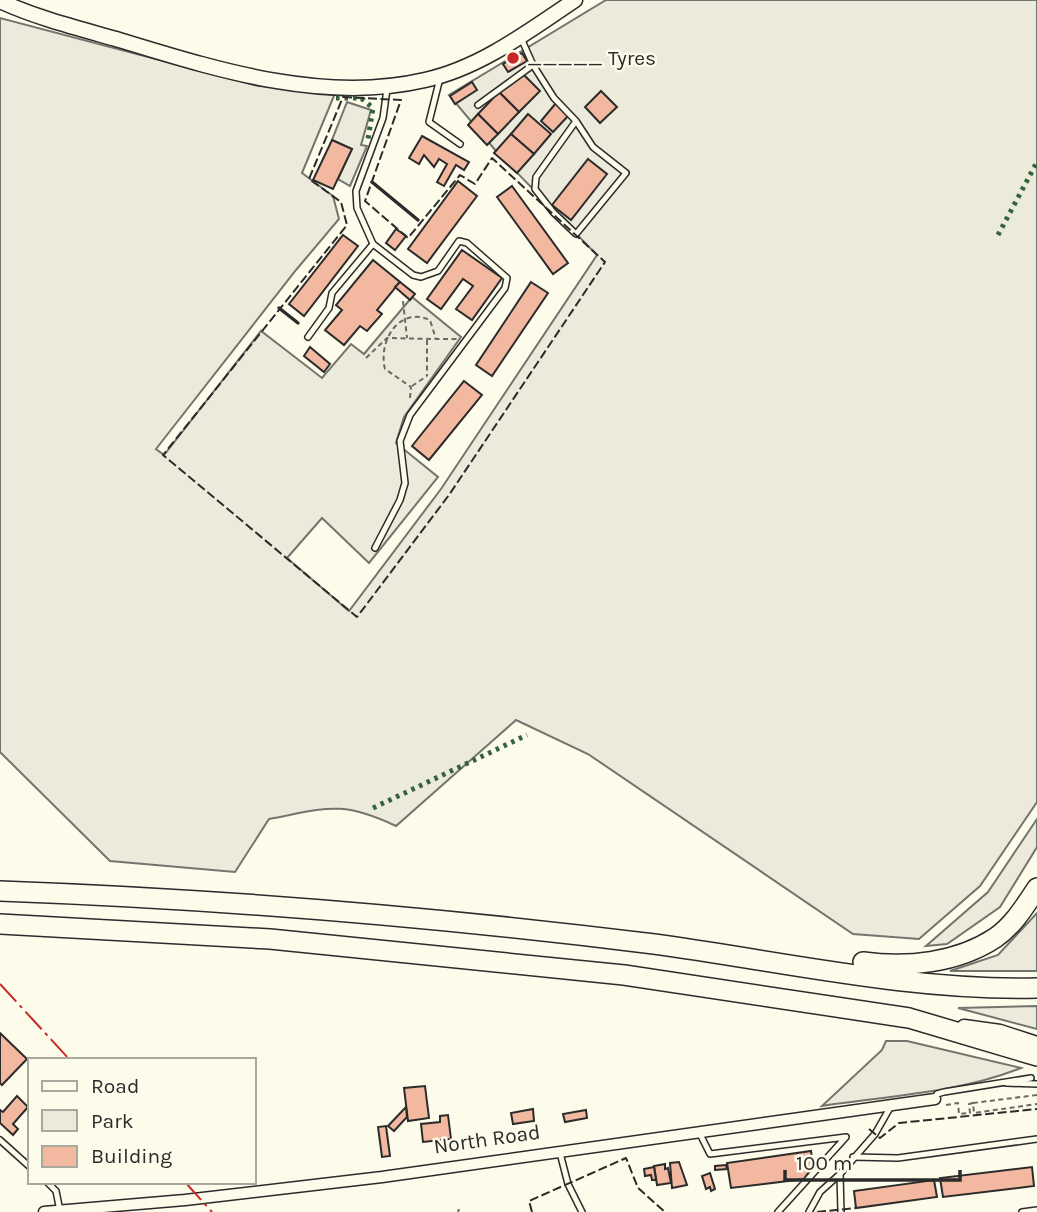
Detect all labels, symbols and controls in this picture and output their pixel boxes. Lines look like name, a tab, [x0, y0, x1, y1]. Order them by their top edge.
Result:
place label: _____ Tyres	[527, 46, 656, 70]
marker: _____ Tyres	[505, 50, 521, 66]
legend	[28, 1058, 256, 1184]
text: Road	[91, 1074, 139, 1098]
text: Park	[91, 1109, 134, 1133]
street label: North Road	[432, 1120, 542, 1158]
scale bar	[785, 1138, 960, 1182]
text: Building	[91, 1144, 172, 1168]
text: 100 m	[796, 1151, 853, 1175]

